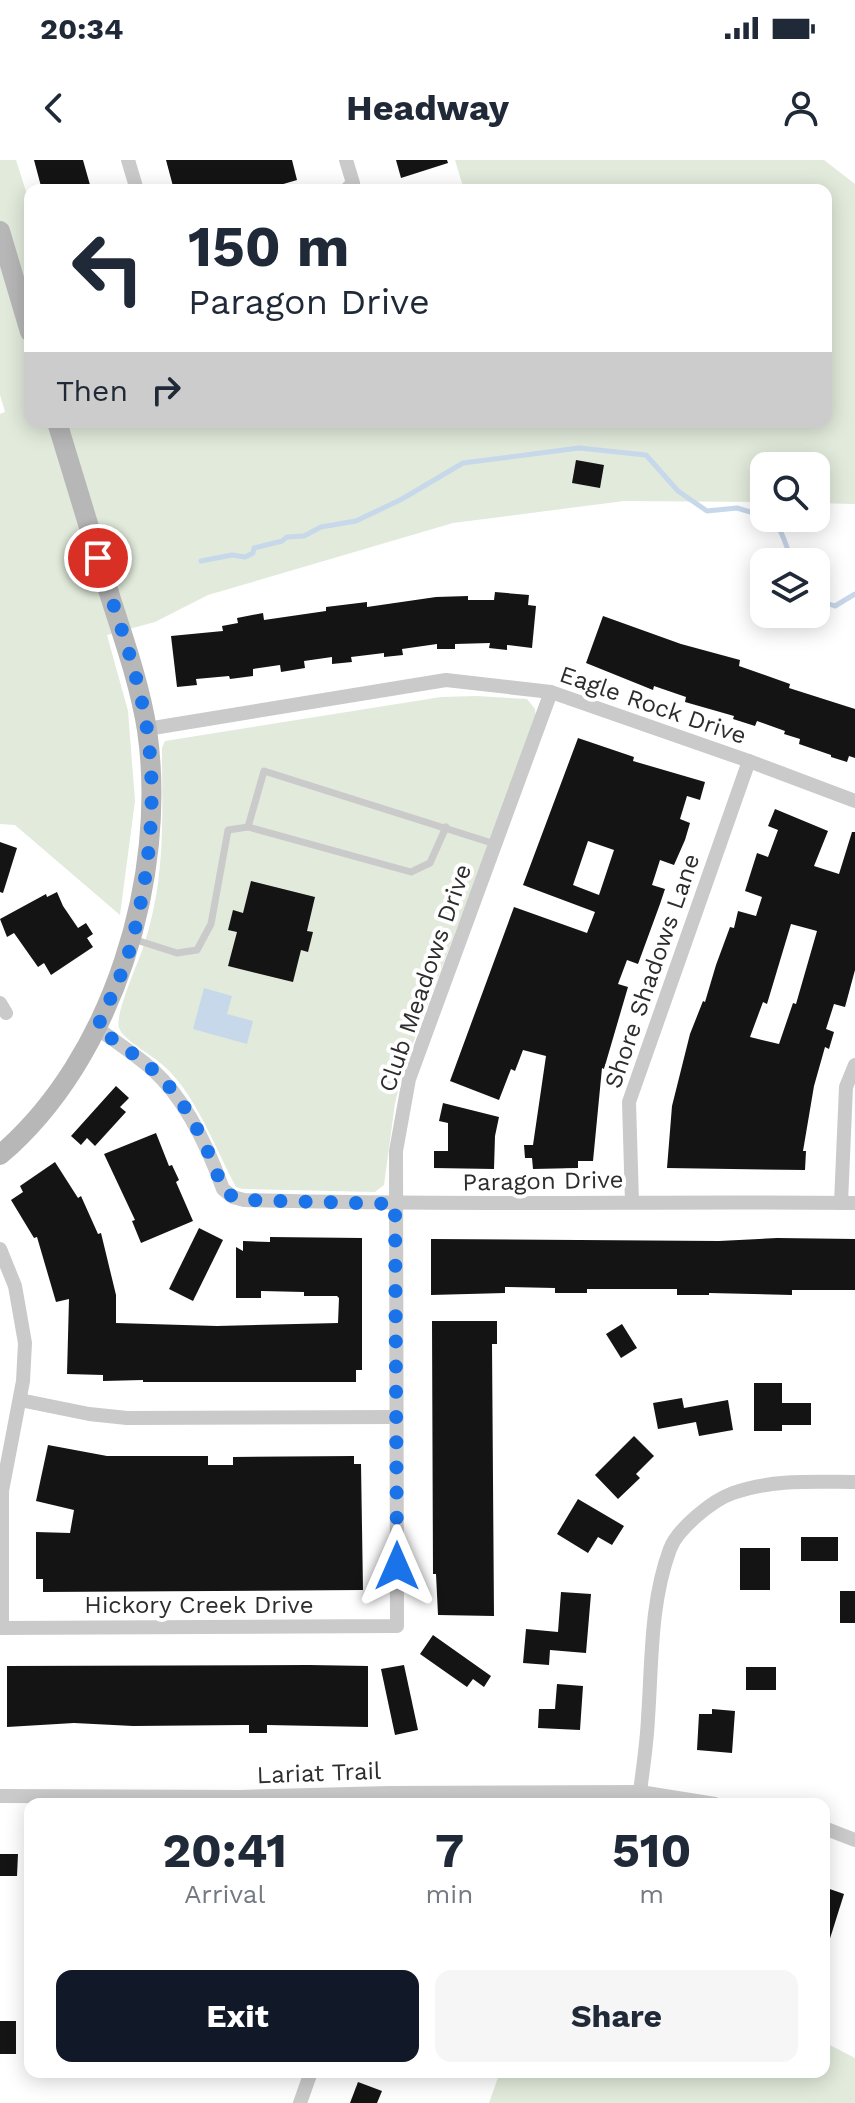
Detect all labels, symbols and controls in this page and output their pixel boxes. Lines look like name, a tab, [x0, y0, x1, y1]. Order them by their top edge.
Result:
text: 20:34	[40, 11, 123, 46]
icon: back	[32, 86, 76, 130]
icon: person	[779, 86, 823, 130]
text: Headway	[346, 87, 509, 129]
text: 150 m	[188, 214, 350, 280]
icon: left	[56, 216, 160, 320]
text: Paragon Drive	[188, 281, 430, 323]
icon: right	[144, 368, 188, 412]
text: Then	[56, 373, 128, 408]
map controls	[750, 452, 830, 628]
button: search	[750, 452, 830, 532]
pin	[64, 524, 132, 592]
icon: arrive	[76, 536, 120, 580]
button: layers	[750, 548, 830, 628]
street label: Eagle Rock Drive	[556, 660, 750, 750]
street label: Shore Shadows Lane	[599, 850, 705, 1092]
street label: Club Meadows Drive	[373, 860, 477, 1096]
street label: Paragon Drive	[462, 1166, 624, 1196]
position arrow	[355, 1524, 439, 1608]
street label: Hickory Creek Drive	[84, 1591, 314, 1619]
street label: Lariat Trail	[256, 1757, 382, 1789]
text: 20:41	[163, 1822, 287, 1879]
text: 7	[435, 1822, 464, 1879]
text: 510	[612, 1822, 691, 1879]
text: Arrival	[184, 1879, 265, 1909]
text: min	[426, 1879, 473, 1909]
text: m	[639, 1879, 664, 1909]
button: Exit	[56, 1970, 419, 2062]
button: Share	[435, 1970, 798, 2062]

